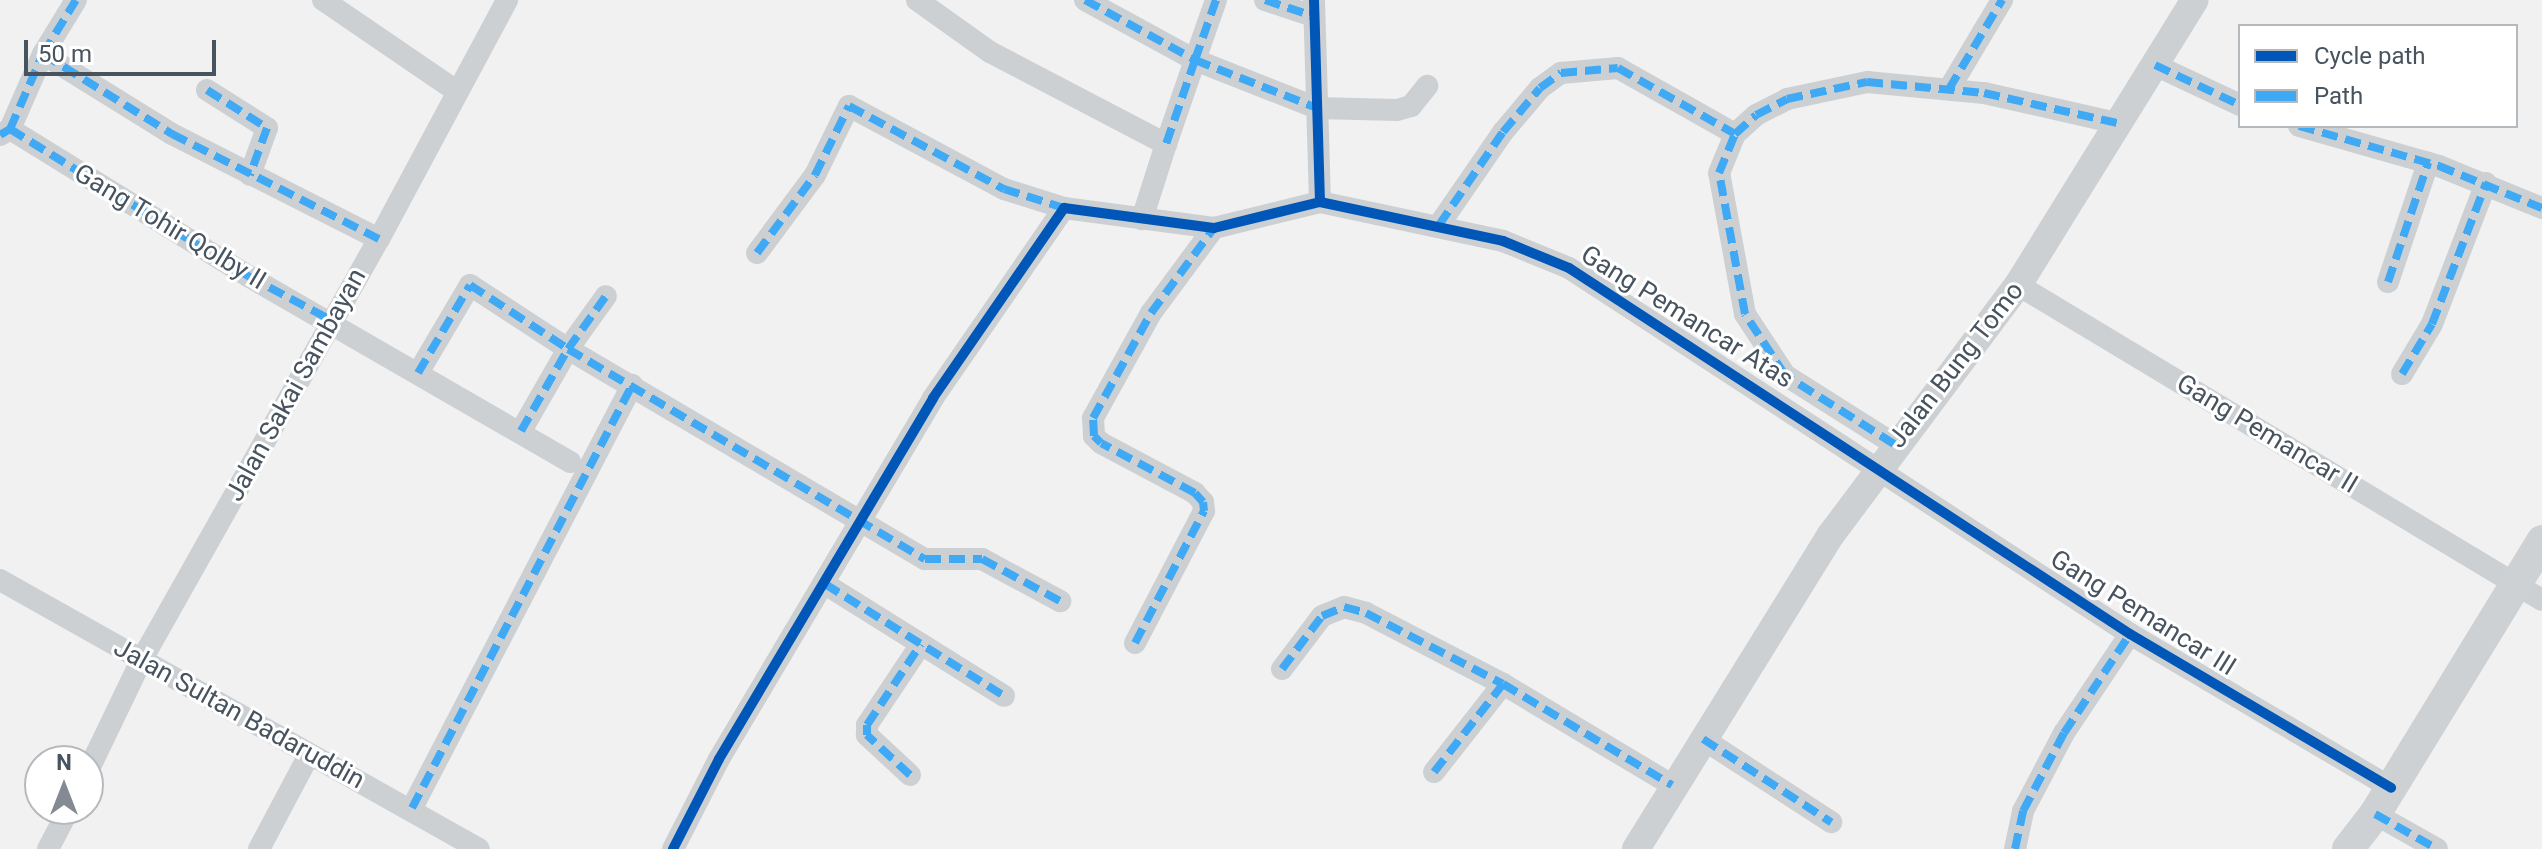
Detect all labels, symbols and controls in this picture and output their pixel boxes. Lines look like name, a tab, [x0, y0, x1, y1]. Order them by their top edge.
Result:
scale bar	[28, 24, 220, 74]
legend	[2238, 24, 2518, 128]
text: 50 m	[38, 40, 92, 68]
text: Cycle path	[2314, 42, 2426, 70]
text: Path	[2314, 82, 2363, 110]
street label: Gang Tohir Qolby II	[68, 157, 272, 297]
street label: Gang Pemancar Atas	[1575, 239, 1799, 395]
street label: Jalan Sakai Sambayan	[219, 263, 373, 507]
street label: Jalan Bung Tomo	[1881, 276, 2031, 454]
street label: Gang Pemancar II	[2171, 368, 2363, 500]
street label: Gang Pemancar III	[2044, 543, 2242, 683]
street label: Jalan Sultan Badaruddin	[108, 632, 370, 796]
north arrow	[24, 745, 104, 825]
text: N	[56, 750, 72, 775]

